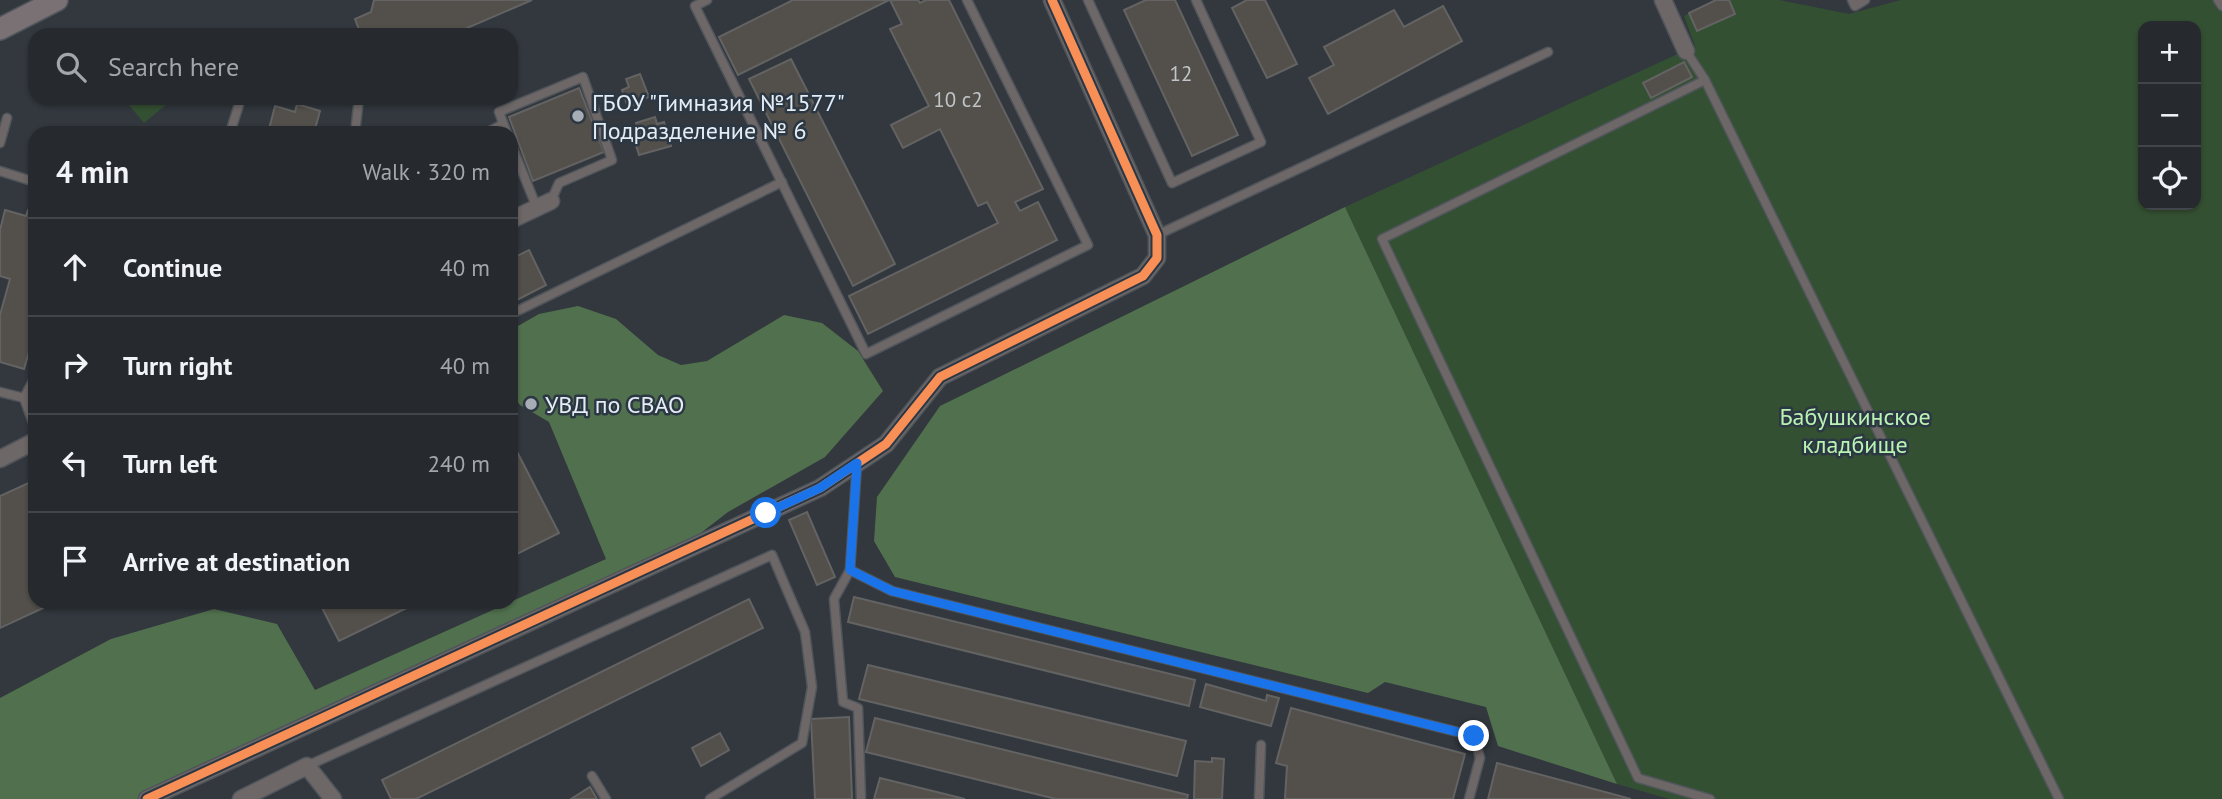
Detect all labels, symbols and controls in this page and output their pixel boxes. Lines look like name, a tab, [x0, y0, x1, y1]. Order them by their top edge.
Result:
map controls	[2138, 21, 2201, 210]
button: +	[2138, 21, 2201, 84]
search box	[28, 28, 518, 105]
icon: search	[52, 48, 90, 86]
text: Search here	[108, 50, 239, 83]
house number: 12	[1170, 60, 1192, 87]
button: −	[2138, 84, 2201, 147]
house number: 10 с2	[933, 86, 983, 113]
place label: ГБОУ "Гимназия №1577" Подразделение № 6	[592, 87, 845, 146]
marker: ГБОУ "Гимназия №1577" Подразделение № 6	[570, 108, 586, 124]
button: locate	[2138, 147, 2201, 210]
text: 4 min	[56, 152, 129, 191]
text: Walk · 320 m	[363, 157, 490, 186]
icon: ahead	[56, 248, 94, 286]
text: Continue	[123, 251, 222, 284]
text: 40 m	[440, 253, 490, 282]
icon: right	[56, 346, 94, 384]
text: Turn right	[123, 349, 232, 382]
text: 40 m	[440, 351, 490, 380]
place label: УВД по СВАО	[545, 389, 684, 420]
marker: УВД по СВАО	[523, 396, 539, 412]
park label: Бабушкинское кладбище	[1779, 401, 1931, 460]
icon: left	[56, 444, 94, 482]
text: Turn left	[123, 447, 217, 480]
text: 240 m	[428, 449, 490, 478]
route start	[750, 497, 781, 528]
icon: arrive	[56, 542, 94, 580]
text: Arrive at destination	[123, 545, 350, 578]
route end	[1458, 720, 1489, 751]

